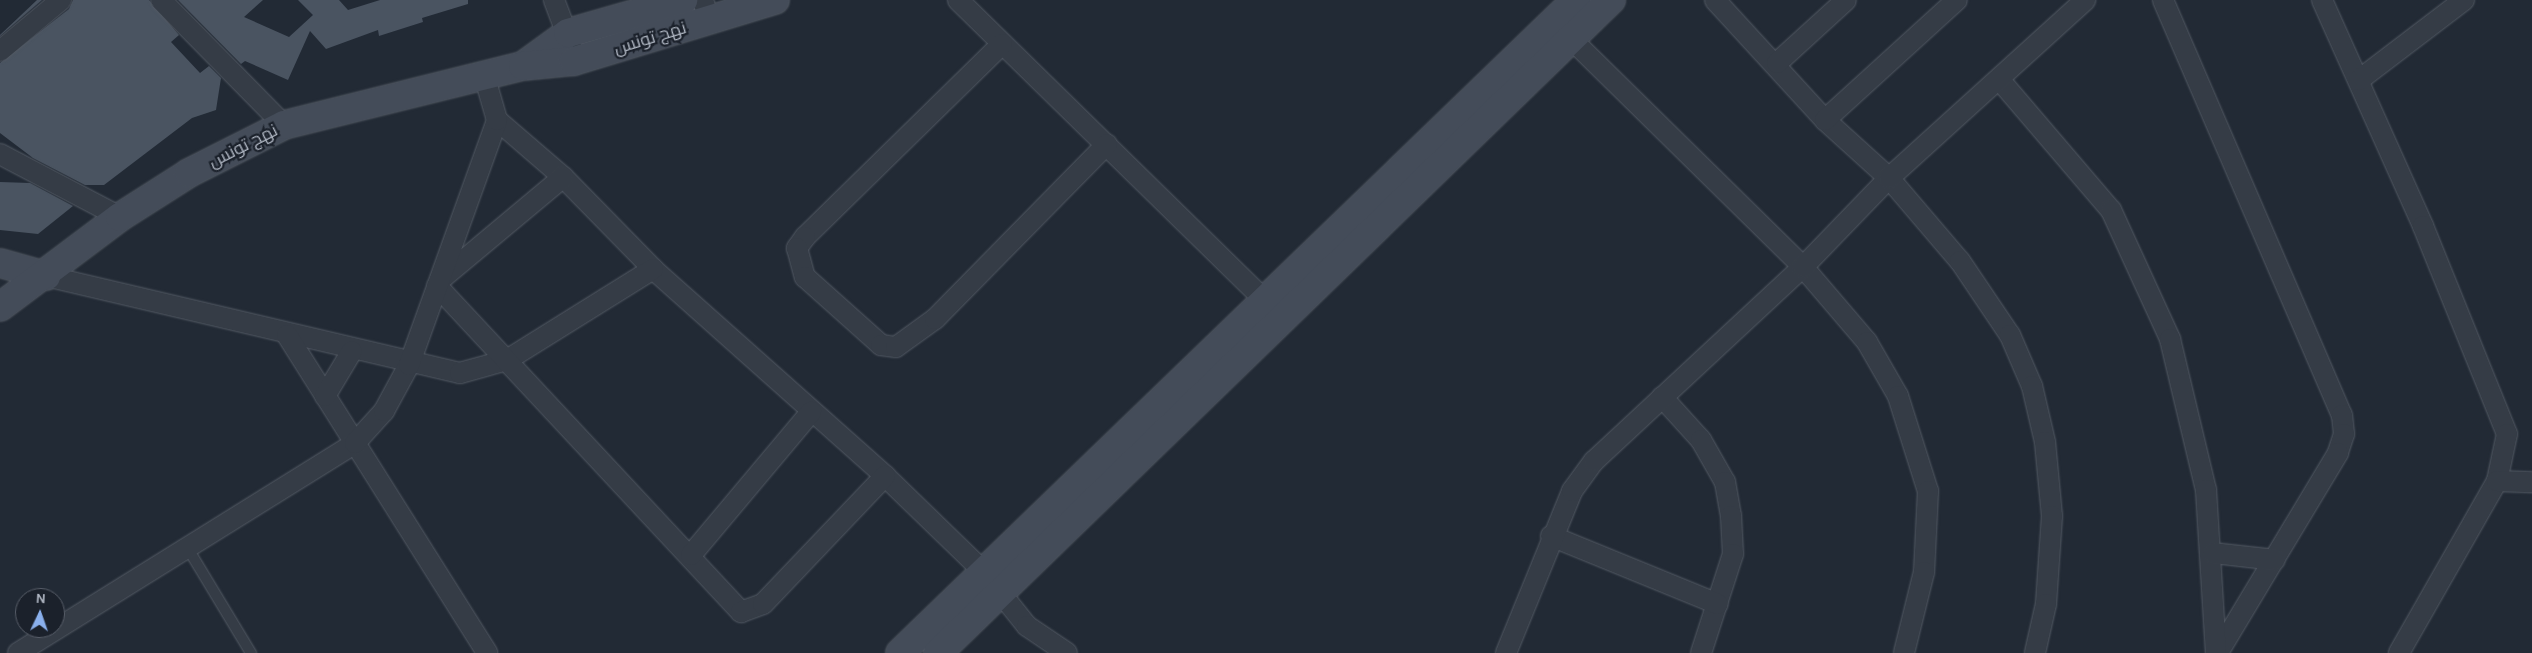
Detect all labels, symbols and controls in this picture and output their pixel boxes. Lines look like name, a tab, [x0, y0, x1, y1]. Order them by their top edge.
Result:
street label: نهج تونس	[611, 17, 689, 59]
street label: نهج تونس	[205, 119, 281, 173]
north arrow	[15, 588, 65, 638]
text: N	[35, 590, 46, 607]

